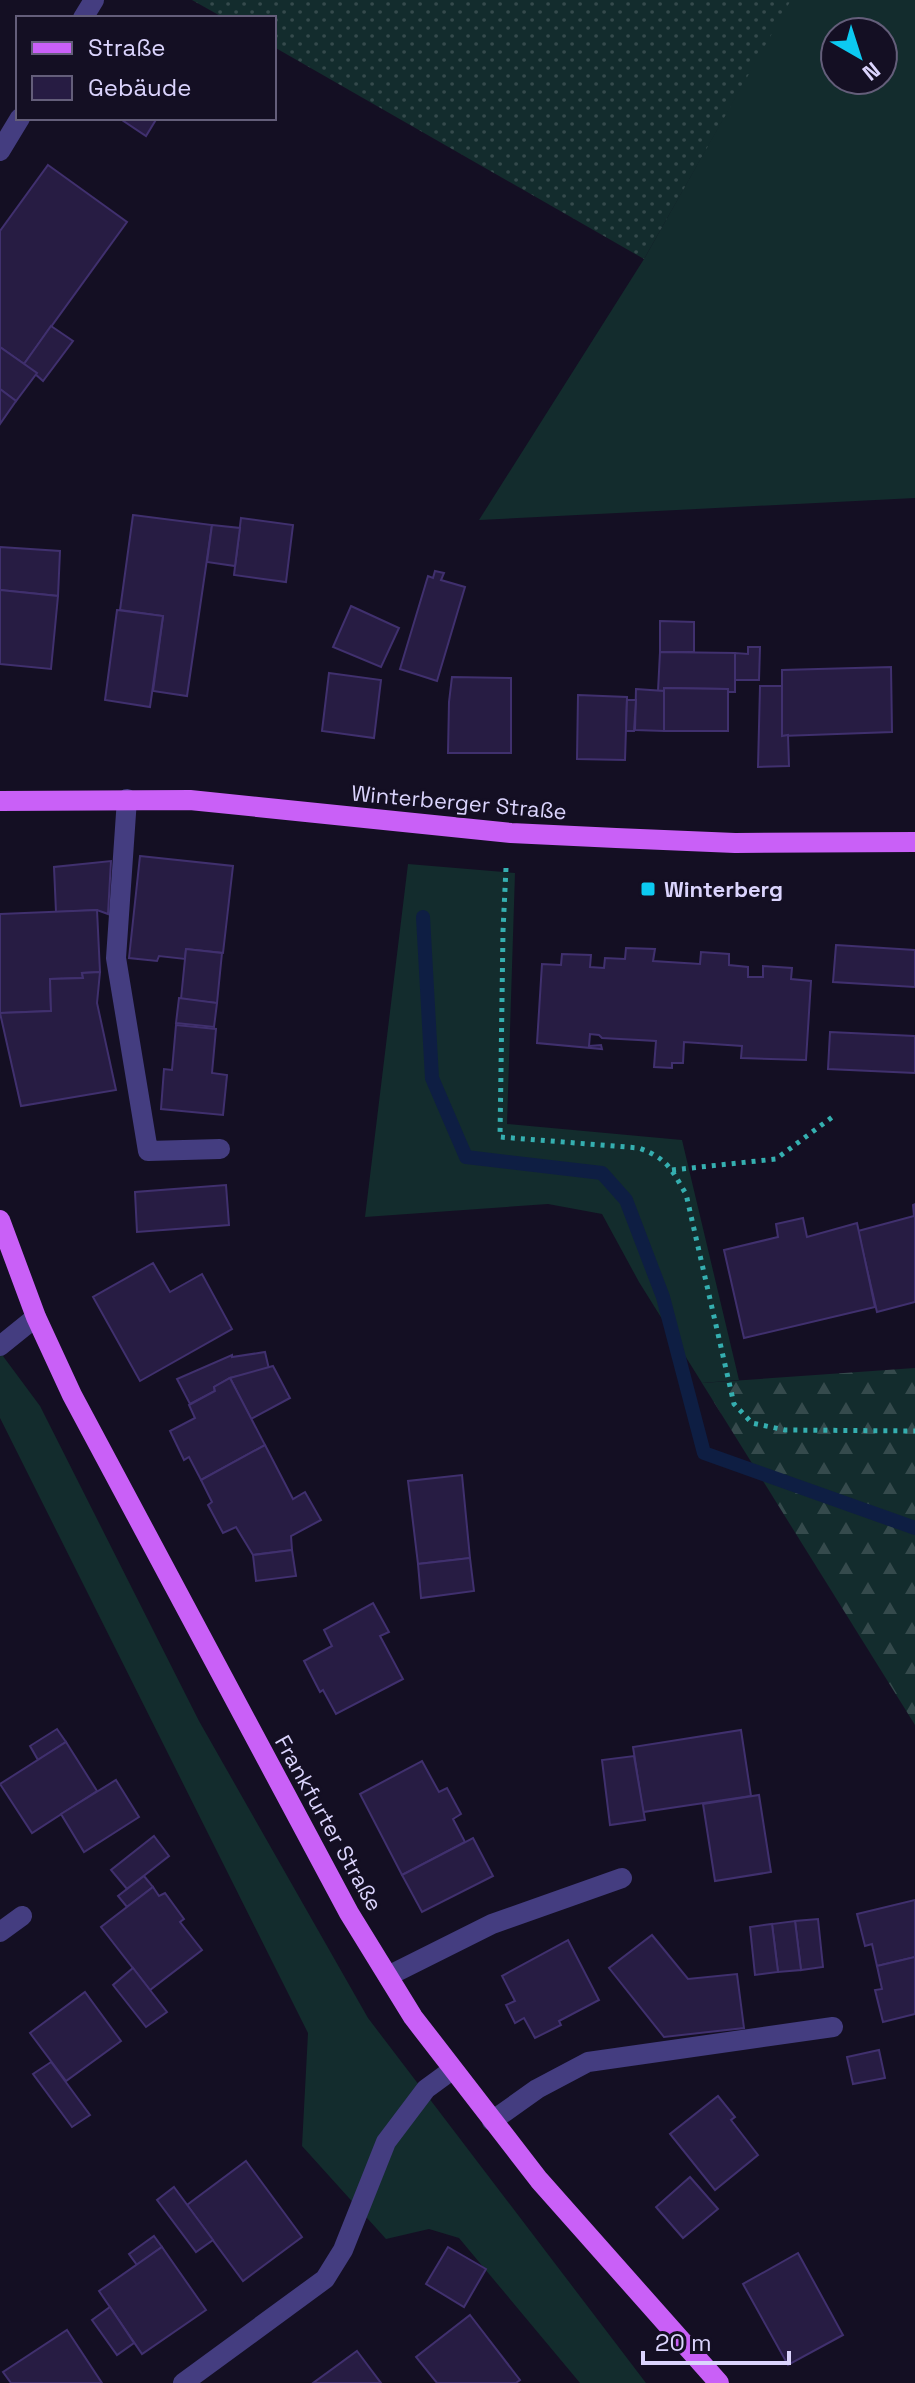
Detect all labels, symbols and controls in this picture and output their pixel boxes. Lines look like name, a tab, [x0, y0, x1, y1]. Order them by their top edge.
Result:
legend	[16, 16, 276, 120]
north arrow	[819, 16, 899, 96]
text: Straße	[88, 32, 165, 63]
text: N	[857, 56, 886, 87]
text: Gebäude	[88, 72, 191, 103]
street label: Winterberger Straße	[350, 779, 568, 825]
place label: Winterberg	[664, 875, 783, 903]
marker: Winterberg	[639, 880, 657, 898]
street label: Frankfurter Straße	[269, 1730, 389, 1916]
scale bar	[643, 2315, 789, 2365]
text: 20 m	[655, 2327, 712, 2358]

